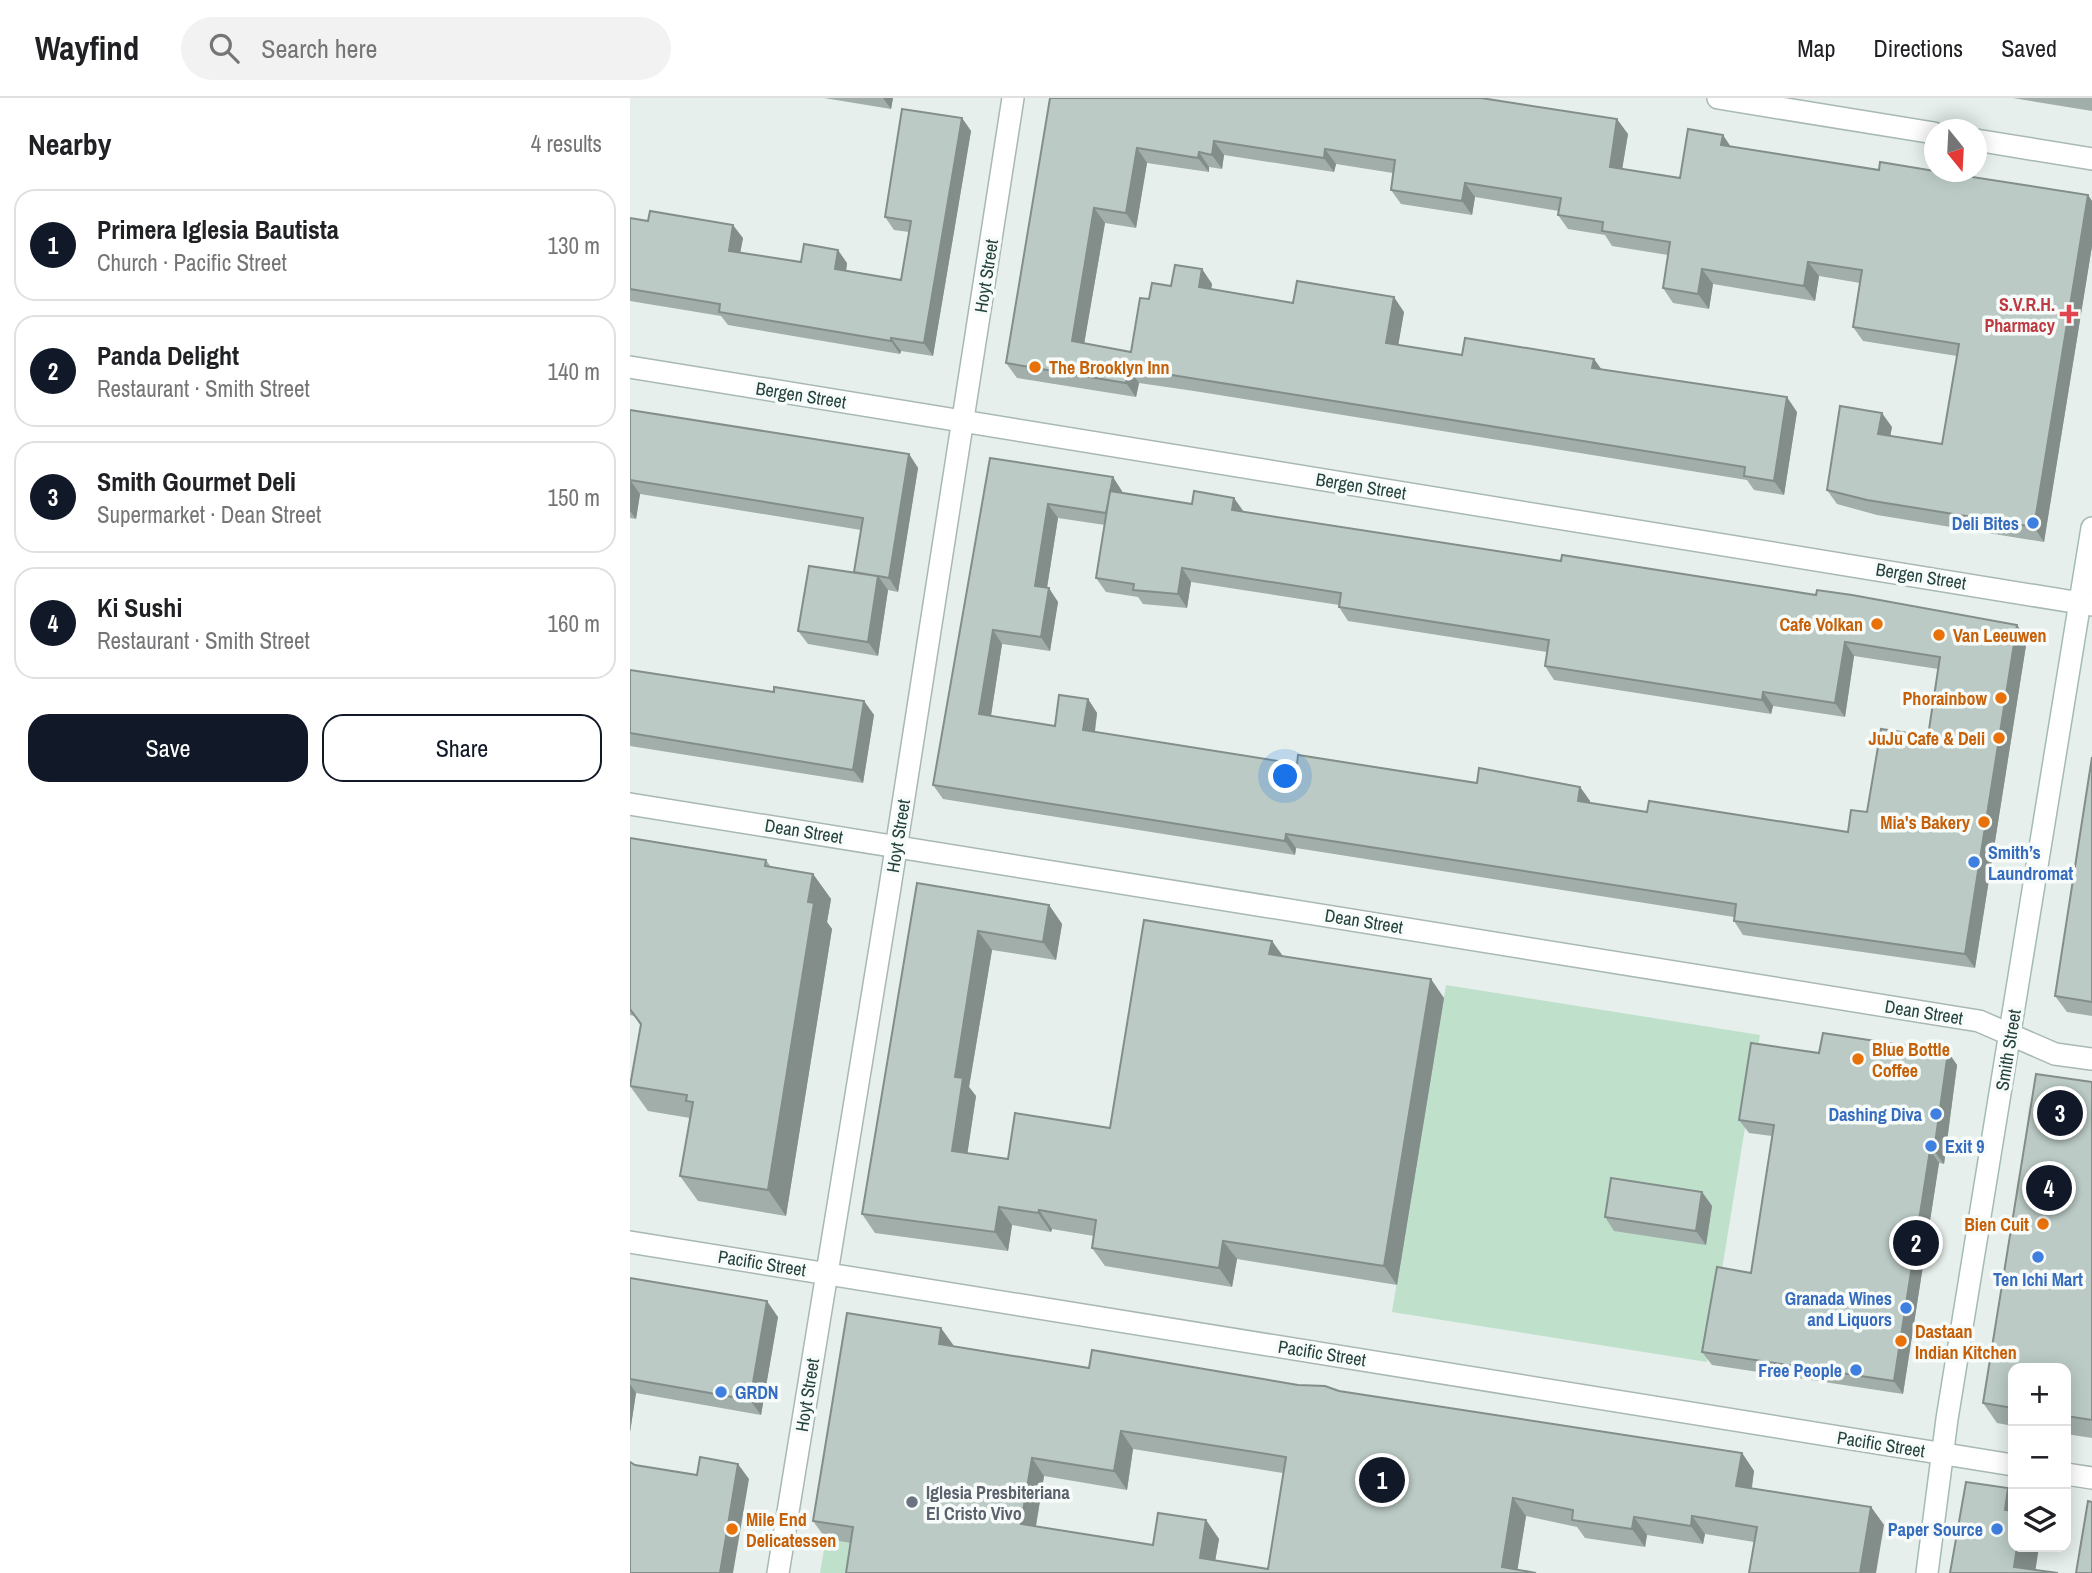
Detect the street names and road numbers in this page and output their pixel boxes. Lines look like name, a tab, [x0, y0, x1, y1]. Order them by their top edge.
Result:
street label: Hoyt Street	[968, 238, 1004, 314]
street label: Bergen Street	[754, 376, 848, 414]
street label: Bergen Street	[1314, 467, 1408, 505]
street label: Bergen Street	[1874, 557, 1968, 595]
street label: Hoyt Street	[880, 798, 916, 874]
street label: Dean Street	[763, 812, 845, 850]
street label: Dean Street	[1323, 902, 1405, 940]
street label: Dean Street	[1883, 993, 1965, 1031]
street label: Smith Street	[1989, 1008, 2027, 1092]
street label: Pacific Street	[716, 1244, 808, 1282]
street label: Pacific Street	[1276, 1334, 1368, 1372]
street label: Hoyt Street	[789, 1357, 825, 1433]
street label: Pacific Street	[1835, 1425, 1927, 1463]

